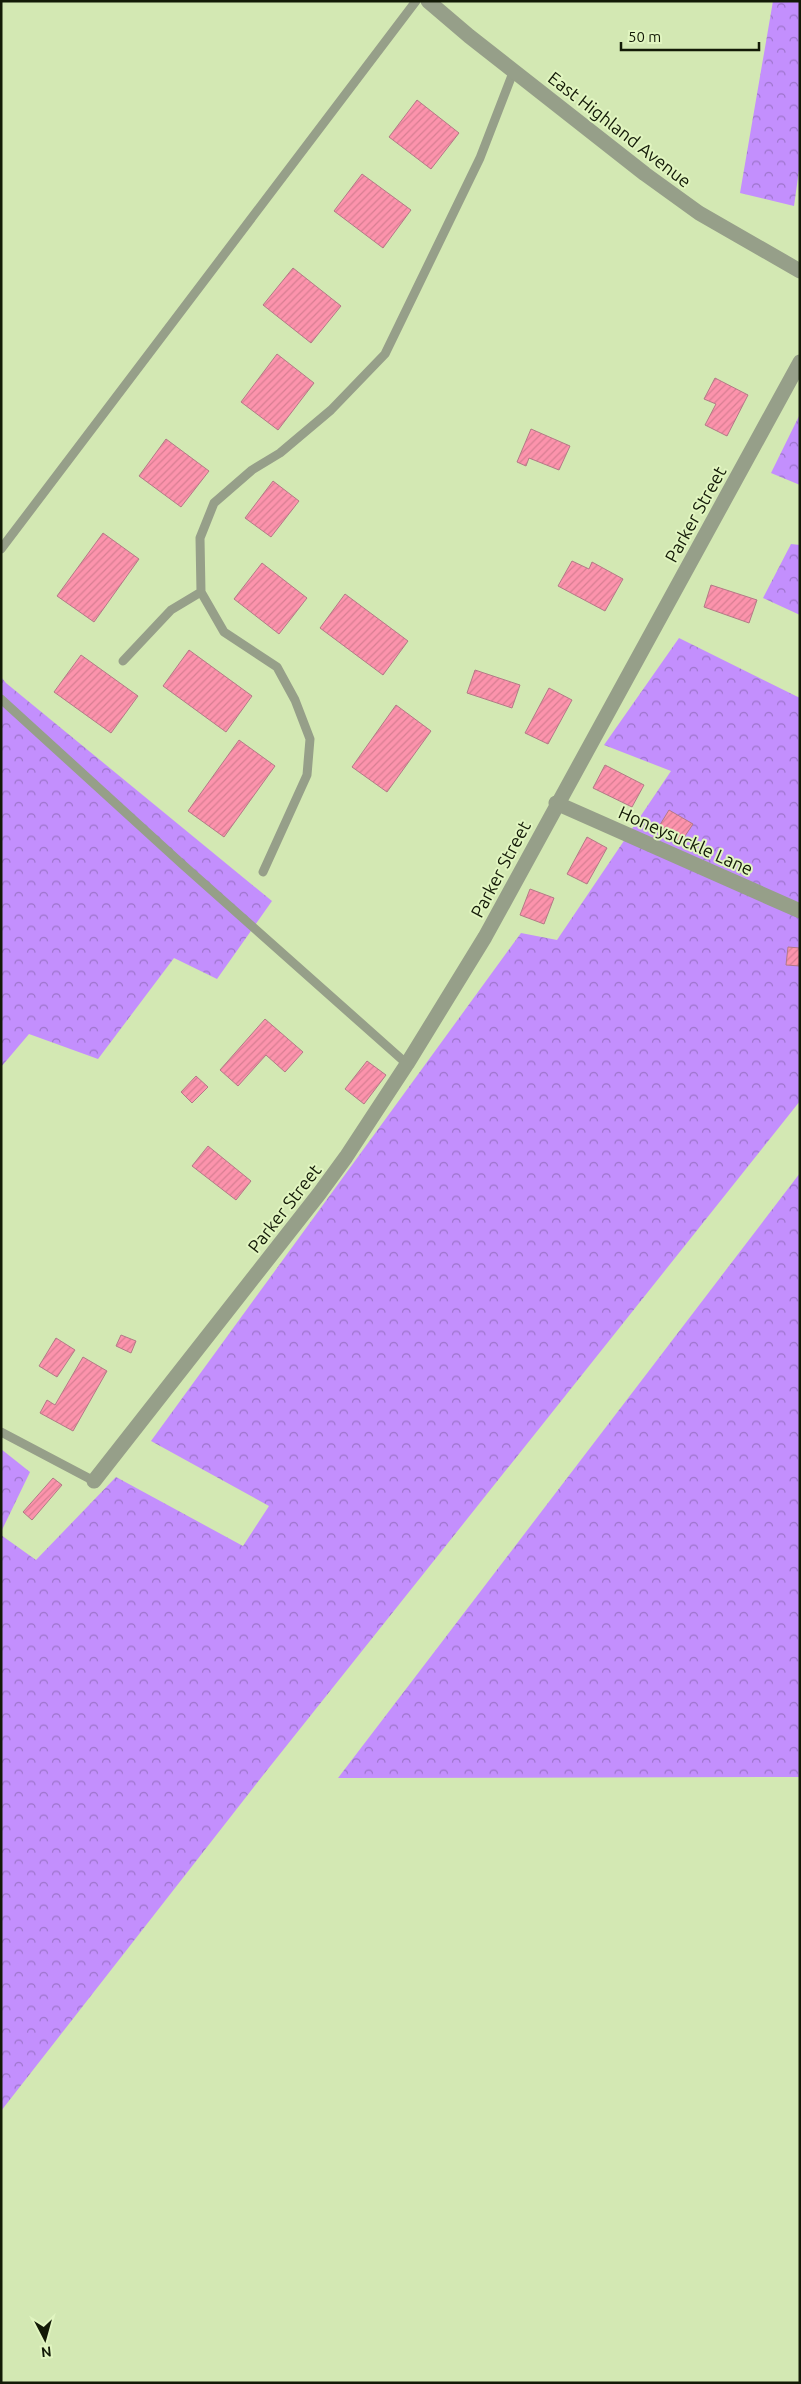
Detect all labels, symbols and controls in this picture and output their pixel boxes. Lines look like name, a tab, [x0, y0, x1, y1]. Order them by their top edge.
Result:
scale bar	[621, 20, 758, 52]
text: 50 m	[628, 28, 661, 45]
street label: East Highland Avenue	[545, 67, 695, 191]
street label: Parker Street	[660, 463, 730, 565]
street label: Honeysuckle Lane	[616, 801, 756, 879]
street label: Parker Street	[466, 817, 534, 921]
street label: Parker Street	[243, 1160, 325, 1256]
north arrow	[20, 2314, 70, 2364]
text: N	[40, 2343, 52, 2360]

